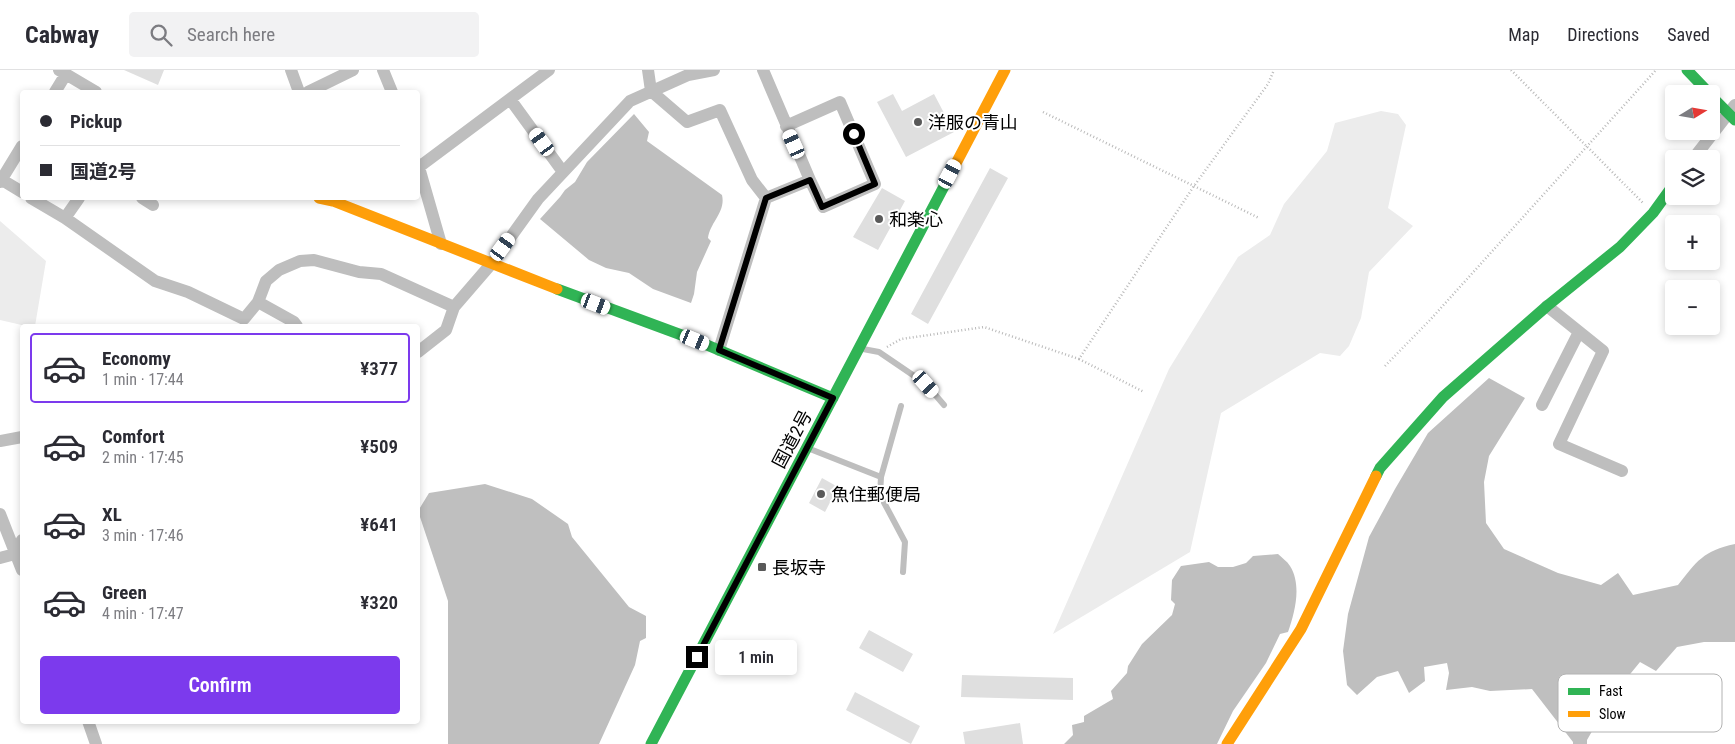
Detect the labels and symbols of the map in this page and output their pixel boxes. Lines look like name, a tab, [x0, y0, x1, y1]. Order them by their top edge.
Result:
north arrow	[1665, 85, 1720, 140]
place label: 洋服の青山	[928, 112, 1018, 133]
marker: 洋服の青山	[912, 116, 924, 128]
route start	[843, 123, 865, 145]
car	[527, 125, 556, 159]
car	[781, 127, 806, 161]
car	[936, 157, 963, 191]
place label: 和楽心	[889, 209, 943, 230]
marker: 和楽心	[873, 213, 885, 225]
car	[488, 230, 517, 264]
car	[579, 292, 612, 316]
car	[678, 327, 711, 353]
car	[910, 368, 941, 400]
street label: 国道2号	[768, 406, 816, 472]
place label: 魚住郵便局	[831, 484, 921, 505]
marker: 魚住郵便局	[815, 488, 827, 500]
place label: 長坂寺	[772, 557, 826, 578]
marker: 長坂寺	[756, 561, 768, 573]
callout: 1 min	[714, 640, 797, 674]
route end	[686, 646, 708, 668]
legend	[1558, 674, 1722, 732]
text: Fast	[1599, 683, 1623, 699]
text: Slow	[1599, 706, 1626, 722]

